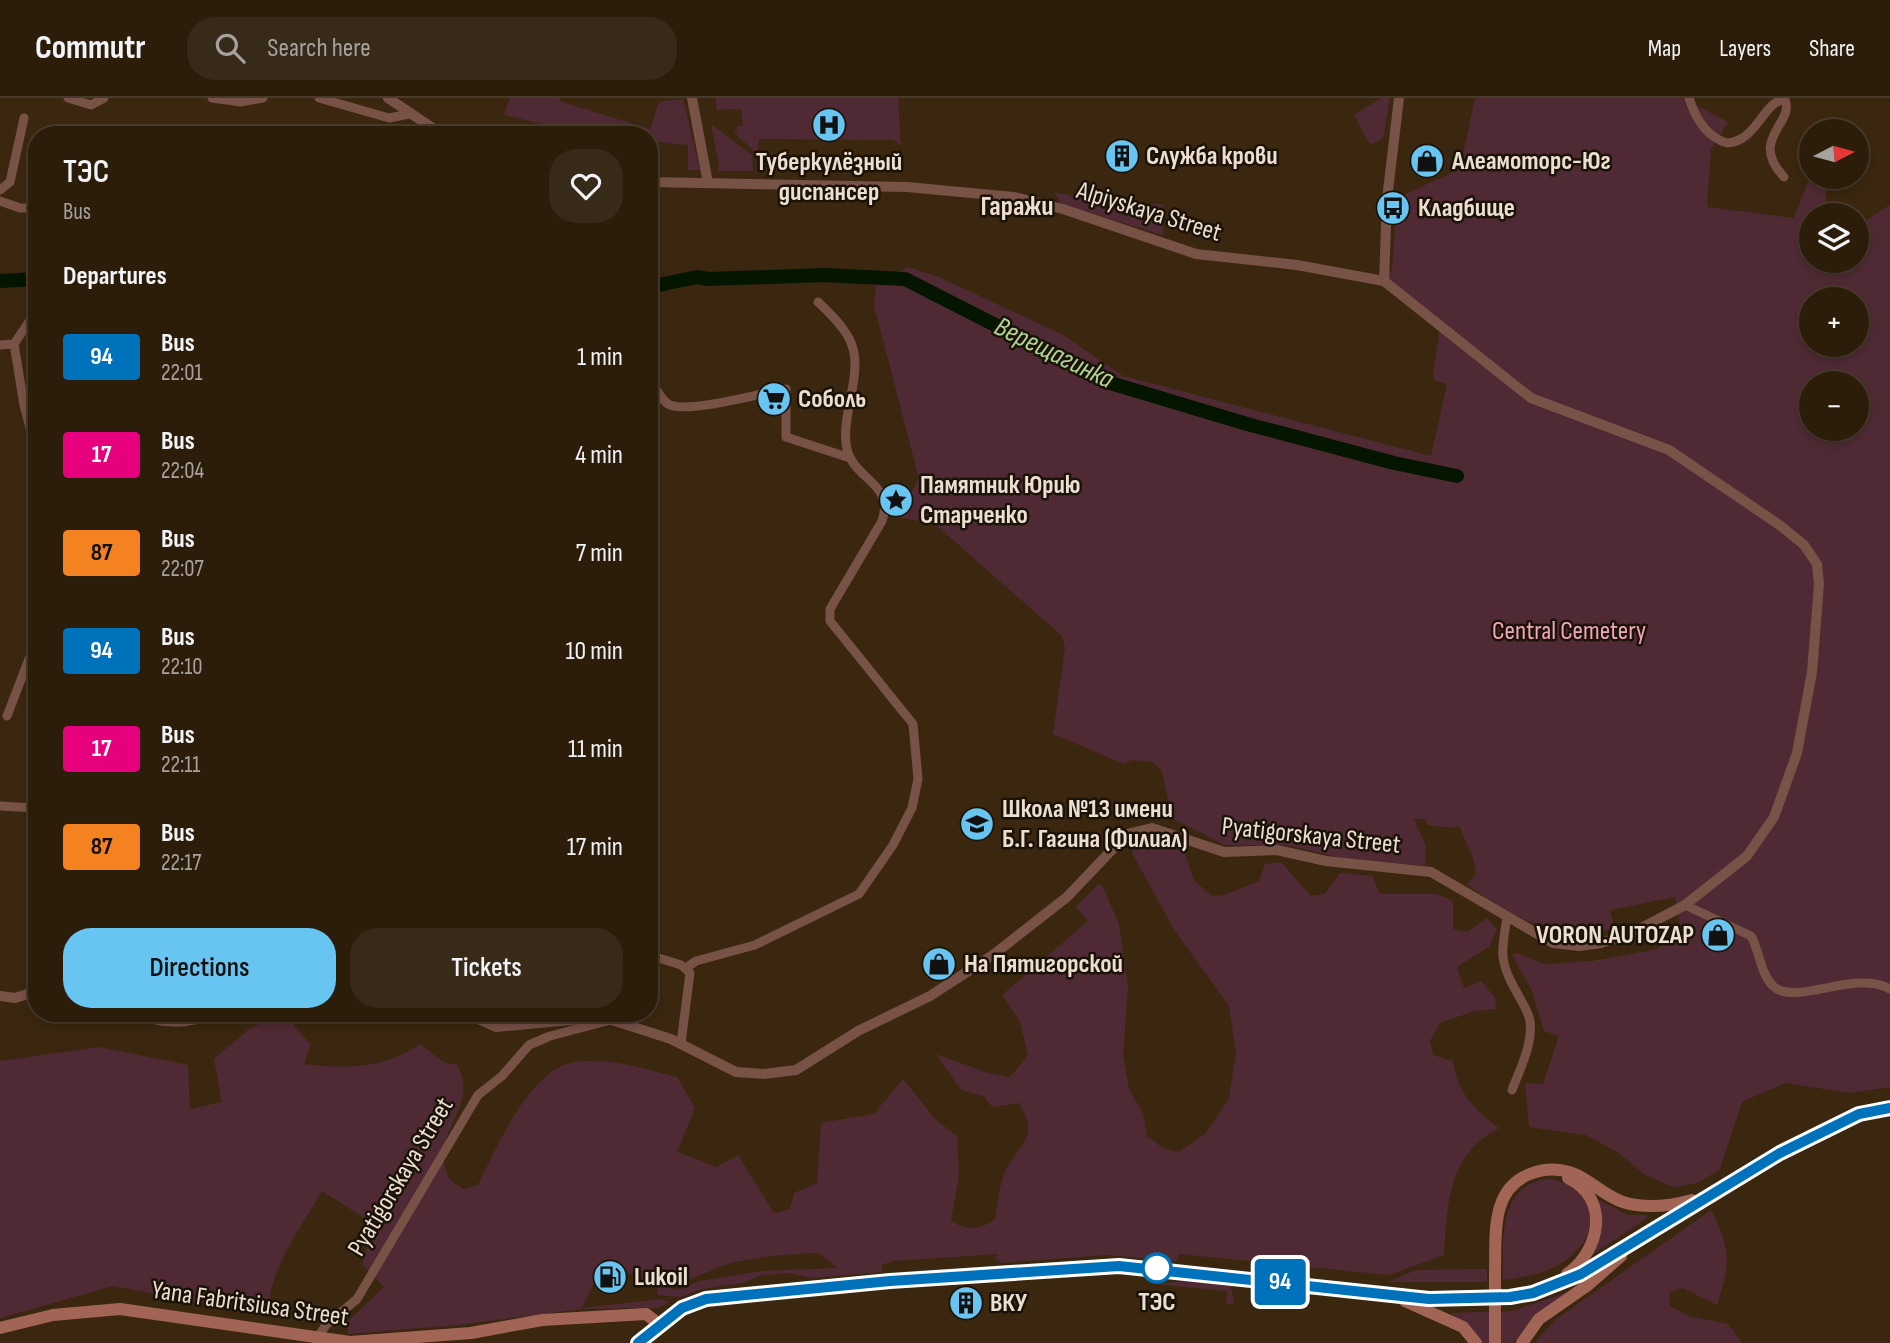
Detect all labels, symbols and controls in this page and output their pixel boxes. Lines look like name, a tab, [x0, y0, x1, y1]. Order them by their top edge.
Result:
search box	[187, 17, 677, 80]
text: Commutr	[35, 28, 145, 68]
icon: search	[211, 29, 249, 67]
text: Search here	[267, 33, 371, 64]
text: Map	[1648, 34, 1681, 63]
text: Layers	[1719, 34, 1771, 63]
text: Share	[1809, 34, 1855, 63]
hospital icon: Туберкулёзный диспансер	[810, 106, 848, 144]
north arrow	[1799, 119, 1869, 189]
map controls	[1799, 119, 1869, 441]
building icon: Служба крови	[1103, 137, 1141, 175]
place label: Служба крови	[1146, 141, 1278, 172]
shop icon: Алеамоторс-Юг	[1408, 142, 1446, 180]
place label: Алеамоторс-Юг	[1451, 146, 1611, 177]
place label: Туберкулёзный диспансер	[756, 147, 902, 208]
button: heart	[549, 149, 623, 223]
text: ТЭС	[63, 152, 109, 192]
street label: Alpiyskaya Street	[1072, 175, 1225, 249]
bus stop icon: Кладбище	[1374, 189, 1412, 227]
district label: Гаражи	[980, 190, 1054, 223]
place label: Кладбище	[1418, 193, 1515, 224]
text: Bus	[63, 198, 91, 226]
button: layers	[1799, 203, 1869, 273]
text: Departures	[63, 261, 167, 292]
button: +	[1799, 287, 1869, 357]
water label: Верещагинка	[989, 310, 1120, 396]
text: Bus	[161, 328, 195, 359]
text: 94	[90, 342, 113, 371]
text: 1 min	[577, 342, 623, 373]
text: 22:01	[161, 359, 203, 387]
button: −	[1799, 371, 1869, 441]
supermarket icon: Соболь	[755, 380, 793, 418]
place label: Соболь	[798, 384, 866, 415]
text: Bus	[161, 426, 195, 457]
text: 17	[92, 440, 111, 469]
text: 4 min	[575, 440, 623, 471]
text: 22:04	[161, 457, 204, 485]
place label: Памятник Юрию Старченко	[920, 470, 1081, 531]
place icon: Памятник Юрию Старченко	[877, 481, 915, 519]
text: Bus	[161, 524, 195, 555]
text: 87	[91, 538, 112, 567]
text: 7 min	[576, 538, 623, 569]
text: 22:07	[161, 555, 204, 583]
park label: Central Cemetery	[1492, 616, 1646, 647]
text: Bus	[161, 622, 195, 653]
text: 94	[90, 636, 113, 665]
text: 10 min	[566, 636, 623, 667]
text: 22:10	[161, 653, 203, 681]
text: Bus	[161, 720, 195, 751]
text: 17	[92, 734, 111, 763]
text: 11 min	[568, 734, 623, 765]
text: 22:11	[161, 751, 200, 779]
place label: Школа №13 имени Б.Г. Гагина (Филиал)	[1002, 794, 1187, 855]
school or university icon: Школа №13 имени Б.Г. Гагина (Филиал)	[958, 805, 996, 843]
street label: Pyatigorskaya Street	[1220, 811, 1402, 861]
text: Bus	[161, 818, 195, 849]
text: 87	[91, 832, 112, 861]
text: 17 min	[567, 832, 623, 863]
text: 22:17	[161, 849, 202, 877]
shop icon: VORON.AUTOZAP	[1699, 916, 1737, 954]
place label: VORON.AUTOZAP	[1536, 920, 1694, 951]
button: Directions	[63, 928, 336, 1008]
button: Tickets	[350, 928, 623, 1008]
shop icon: На Пятигорской	[920, 945, 958, 983]
place label: На Пятигорской	[964, 949, 1123, 980]
street label: Pyatigorskaya Street	[341, 1092, 461, 1262]
marker: ТЭС	[1142, 1253, 1172, 1283]
fuel station icon: Lukoil	[591, 1258, 629, 1296]
line badge: 94	[1248, 1259, 1312, 1305]
place label: Lukoil	[634, 1262, 688, 1293]
text: 94	[1269, 1267, 1291, 1296]
street label: Yana Fabritsiusa Street	[150, 1275, 351, 1333]
building icon: ВКУ	[947, 1284, 985, 1322]
place label: ТЭС	[1138, 1287, 1176, 1318]
place label: ВКУ	[990, 1288, 1028, 1319]

